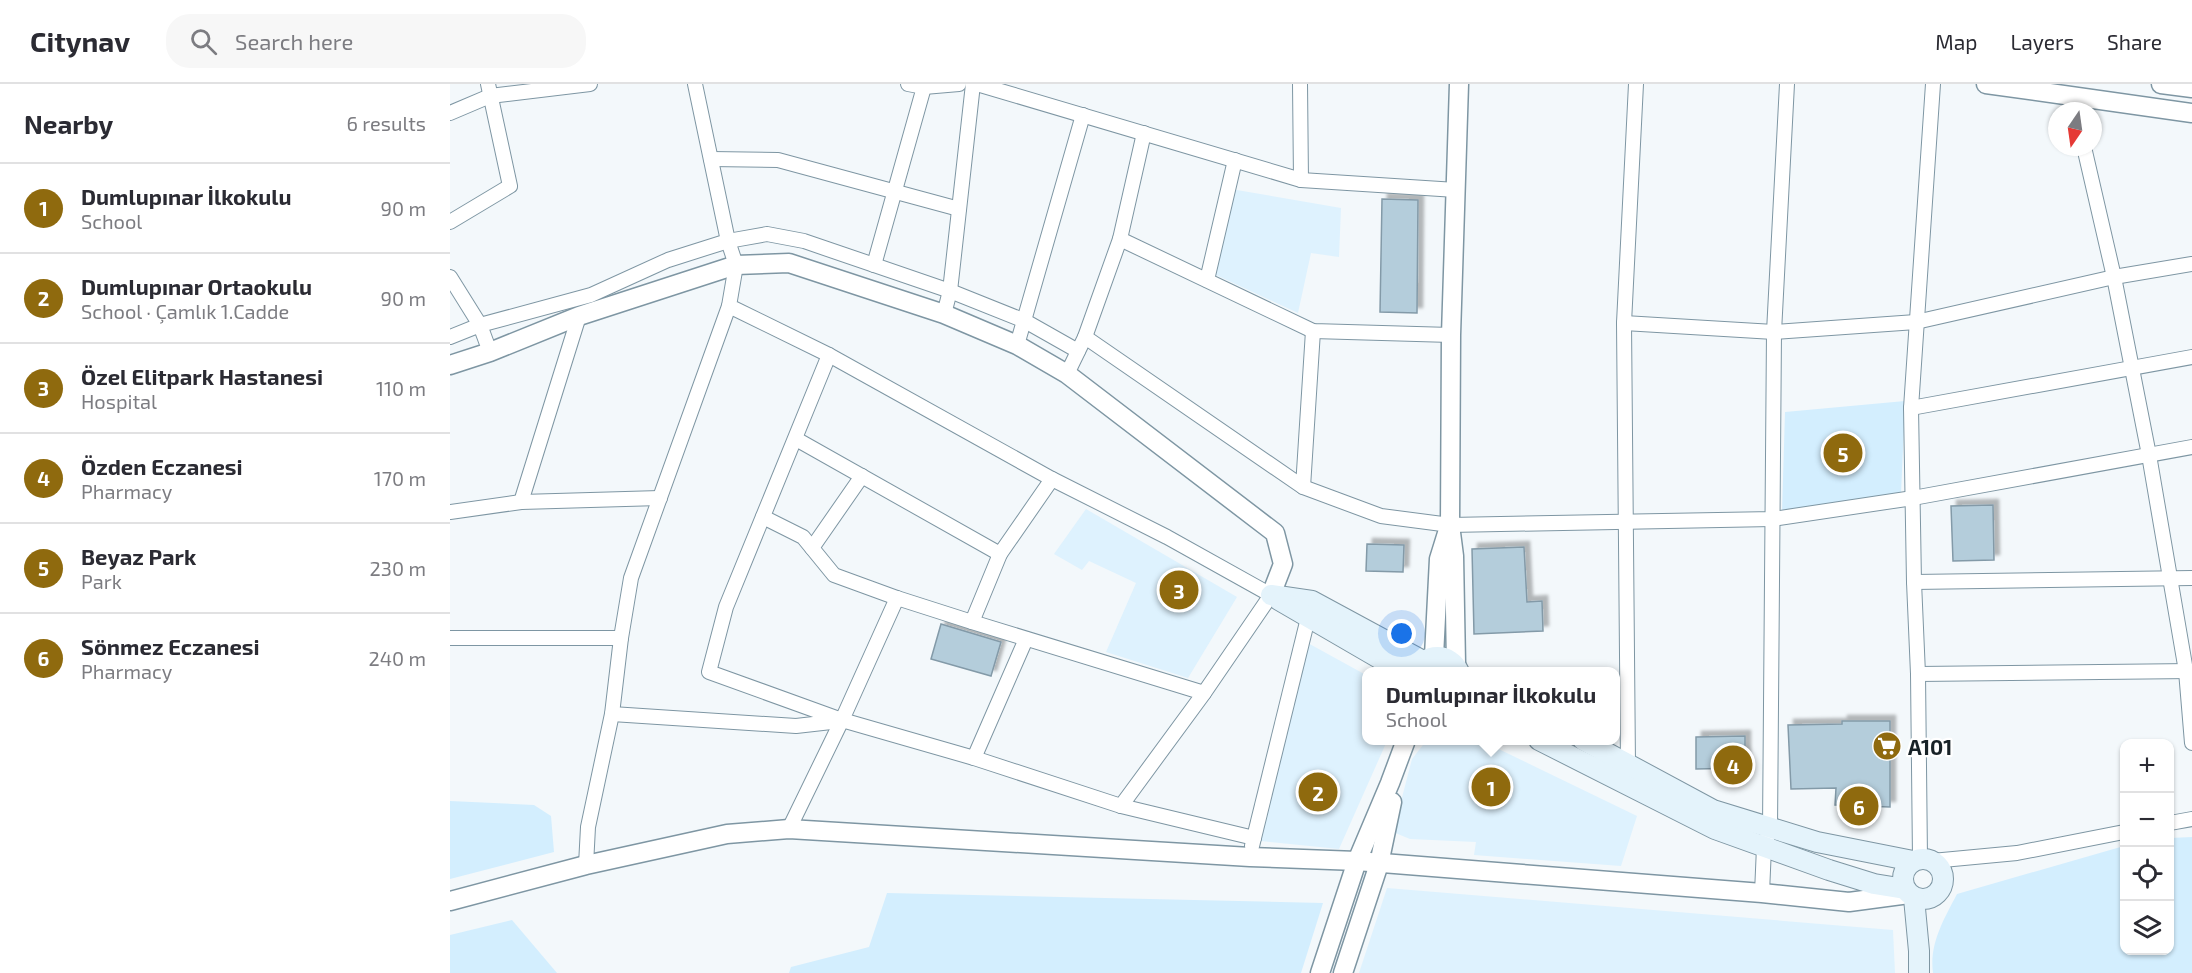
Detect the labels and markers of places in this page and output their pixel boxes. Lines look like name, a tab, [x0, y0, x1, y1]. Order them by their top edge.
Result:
pin: 5	[1824, 430, 1862, 476]
pin: 3	[1160, 568, 1198, 612]
supermarket icon: A101	[1871, 730, 1903, 762]
place label: A101	[1908, 734, 1952, 759]
pin: 4	[1714, 742, 1752, 788]
pin: 1	[1472, 764, 1510, 810]
pin: 2	[1298, 770, 1338, 814]
pin: 6	[1840, 784, 1878, 828]

